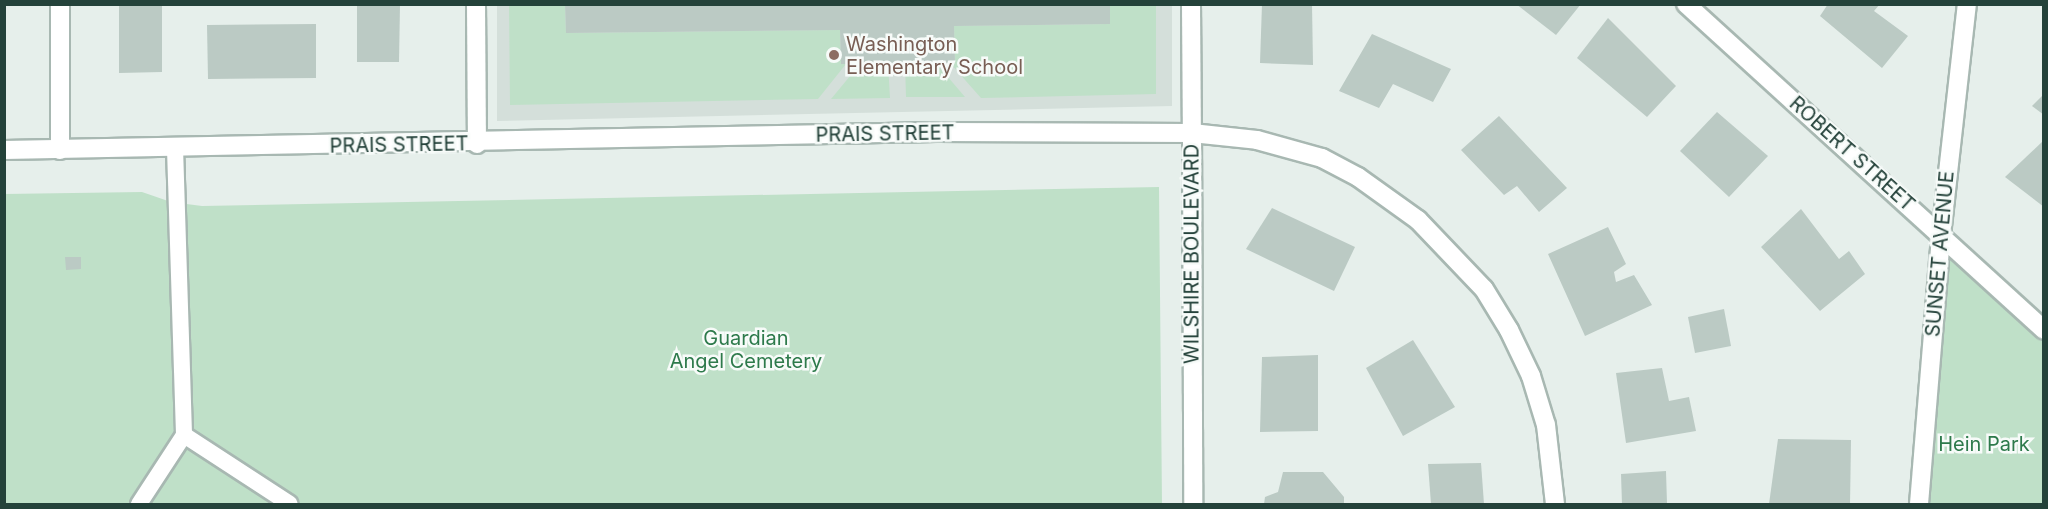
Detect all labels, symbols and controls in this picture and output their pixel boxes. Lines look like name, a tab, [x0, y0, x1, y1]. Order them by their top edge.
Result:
place label: Washington Elementary School	[846, 32, 1023, 79]
marker: Washington Elementary School	[827, 48, 841, 62]
street label: ROBERT STREET	[1784, 91, 1920, 217]
street label: PRAIS STREET	[815, 121, 955, 147]
street label: PRAIS STREET	[329, 132, 469, 158]
street label: WILSHIRE BOULEVARD	[1180, 144, 1204, 364]
street label: SUNSET AVENUE	[1921, 170, 1959, 338]
park label: Guardian Angel Cemetery	[670, 327, 822, 374]
park label: Hein Park	[1938, 432, 2030, 456]

